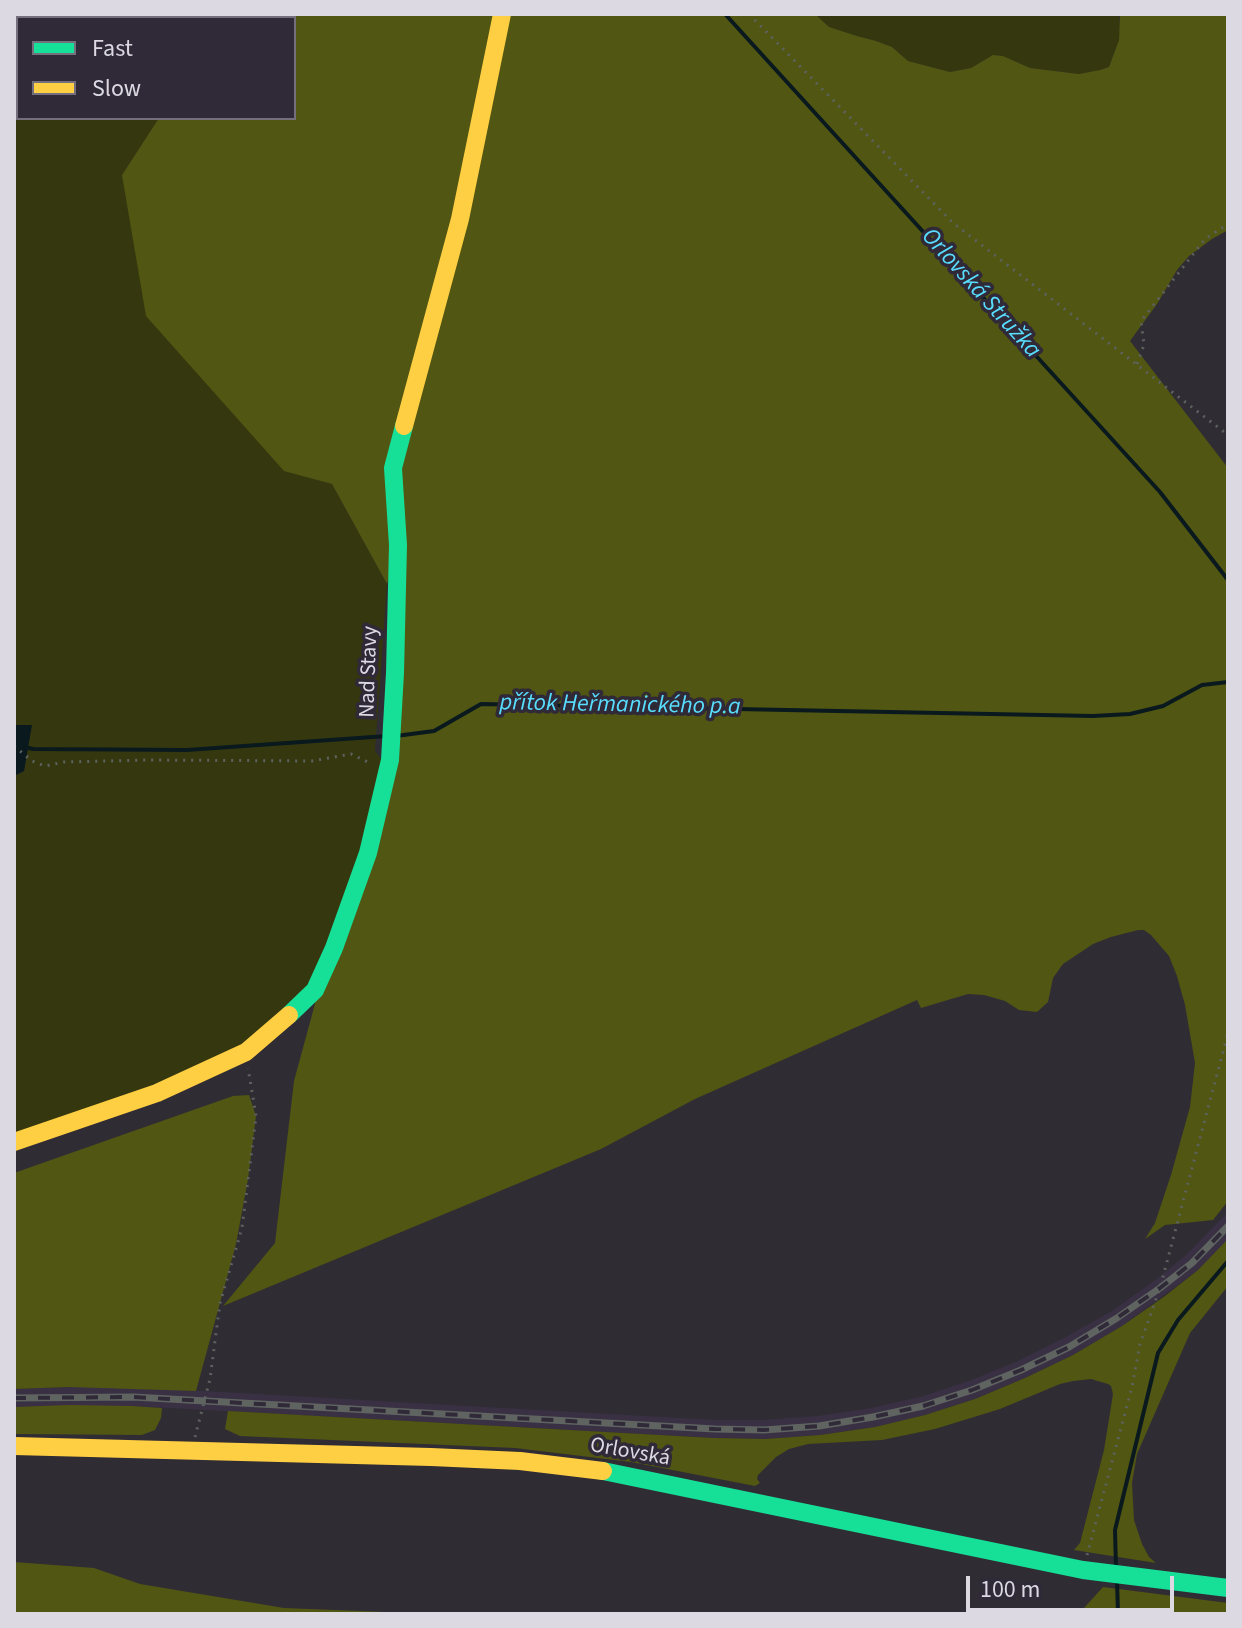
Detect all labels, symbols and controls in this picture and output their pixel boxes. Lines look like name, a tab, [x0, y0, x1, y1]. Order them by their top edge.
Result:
legend	[16, 16, 296, 120]
text: Fast	[92, 31, 133, 66]
text: Slow	[92, 71, 141, 106]
water label: Orlovská Stružka	[914, 223, 1046, 365]
street label: Nad Stavy	[355, 626, 385, 718]
water label: přítok Heřmanického p.a	[499, 689, 741, 723]
street label: Orlovská	[588, 1433, 672, 1473]
scale bar	[970, 1560, 1178, 1610]
text: 100 m	[980, 1572, 1040, 1607]

